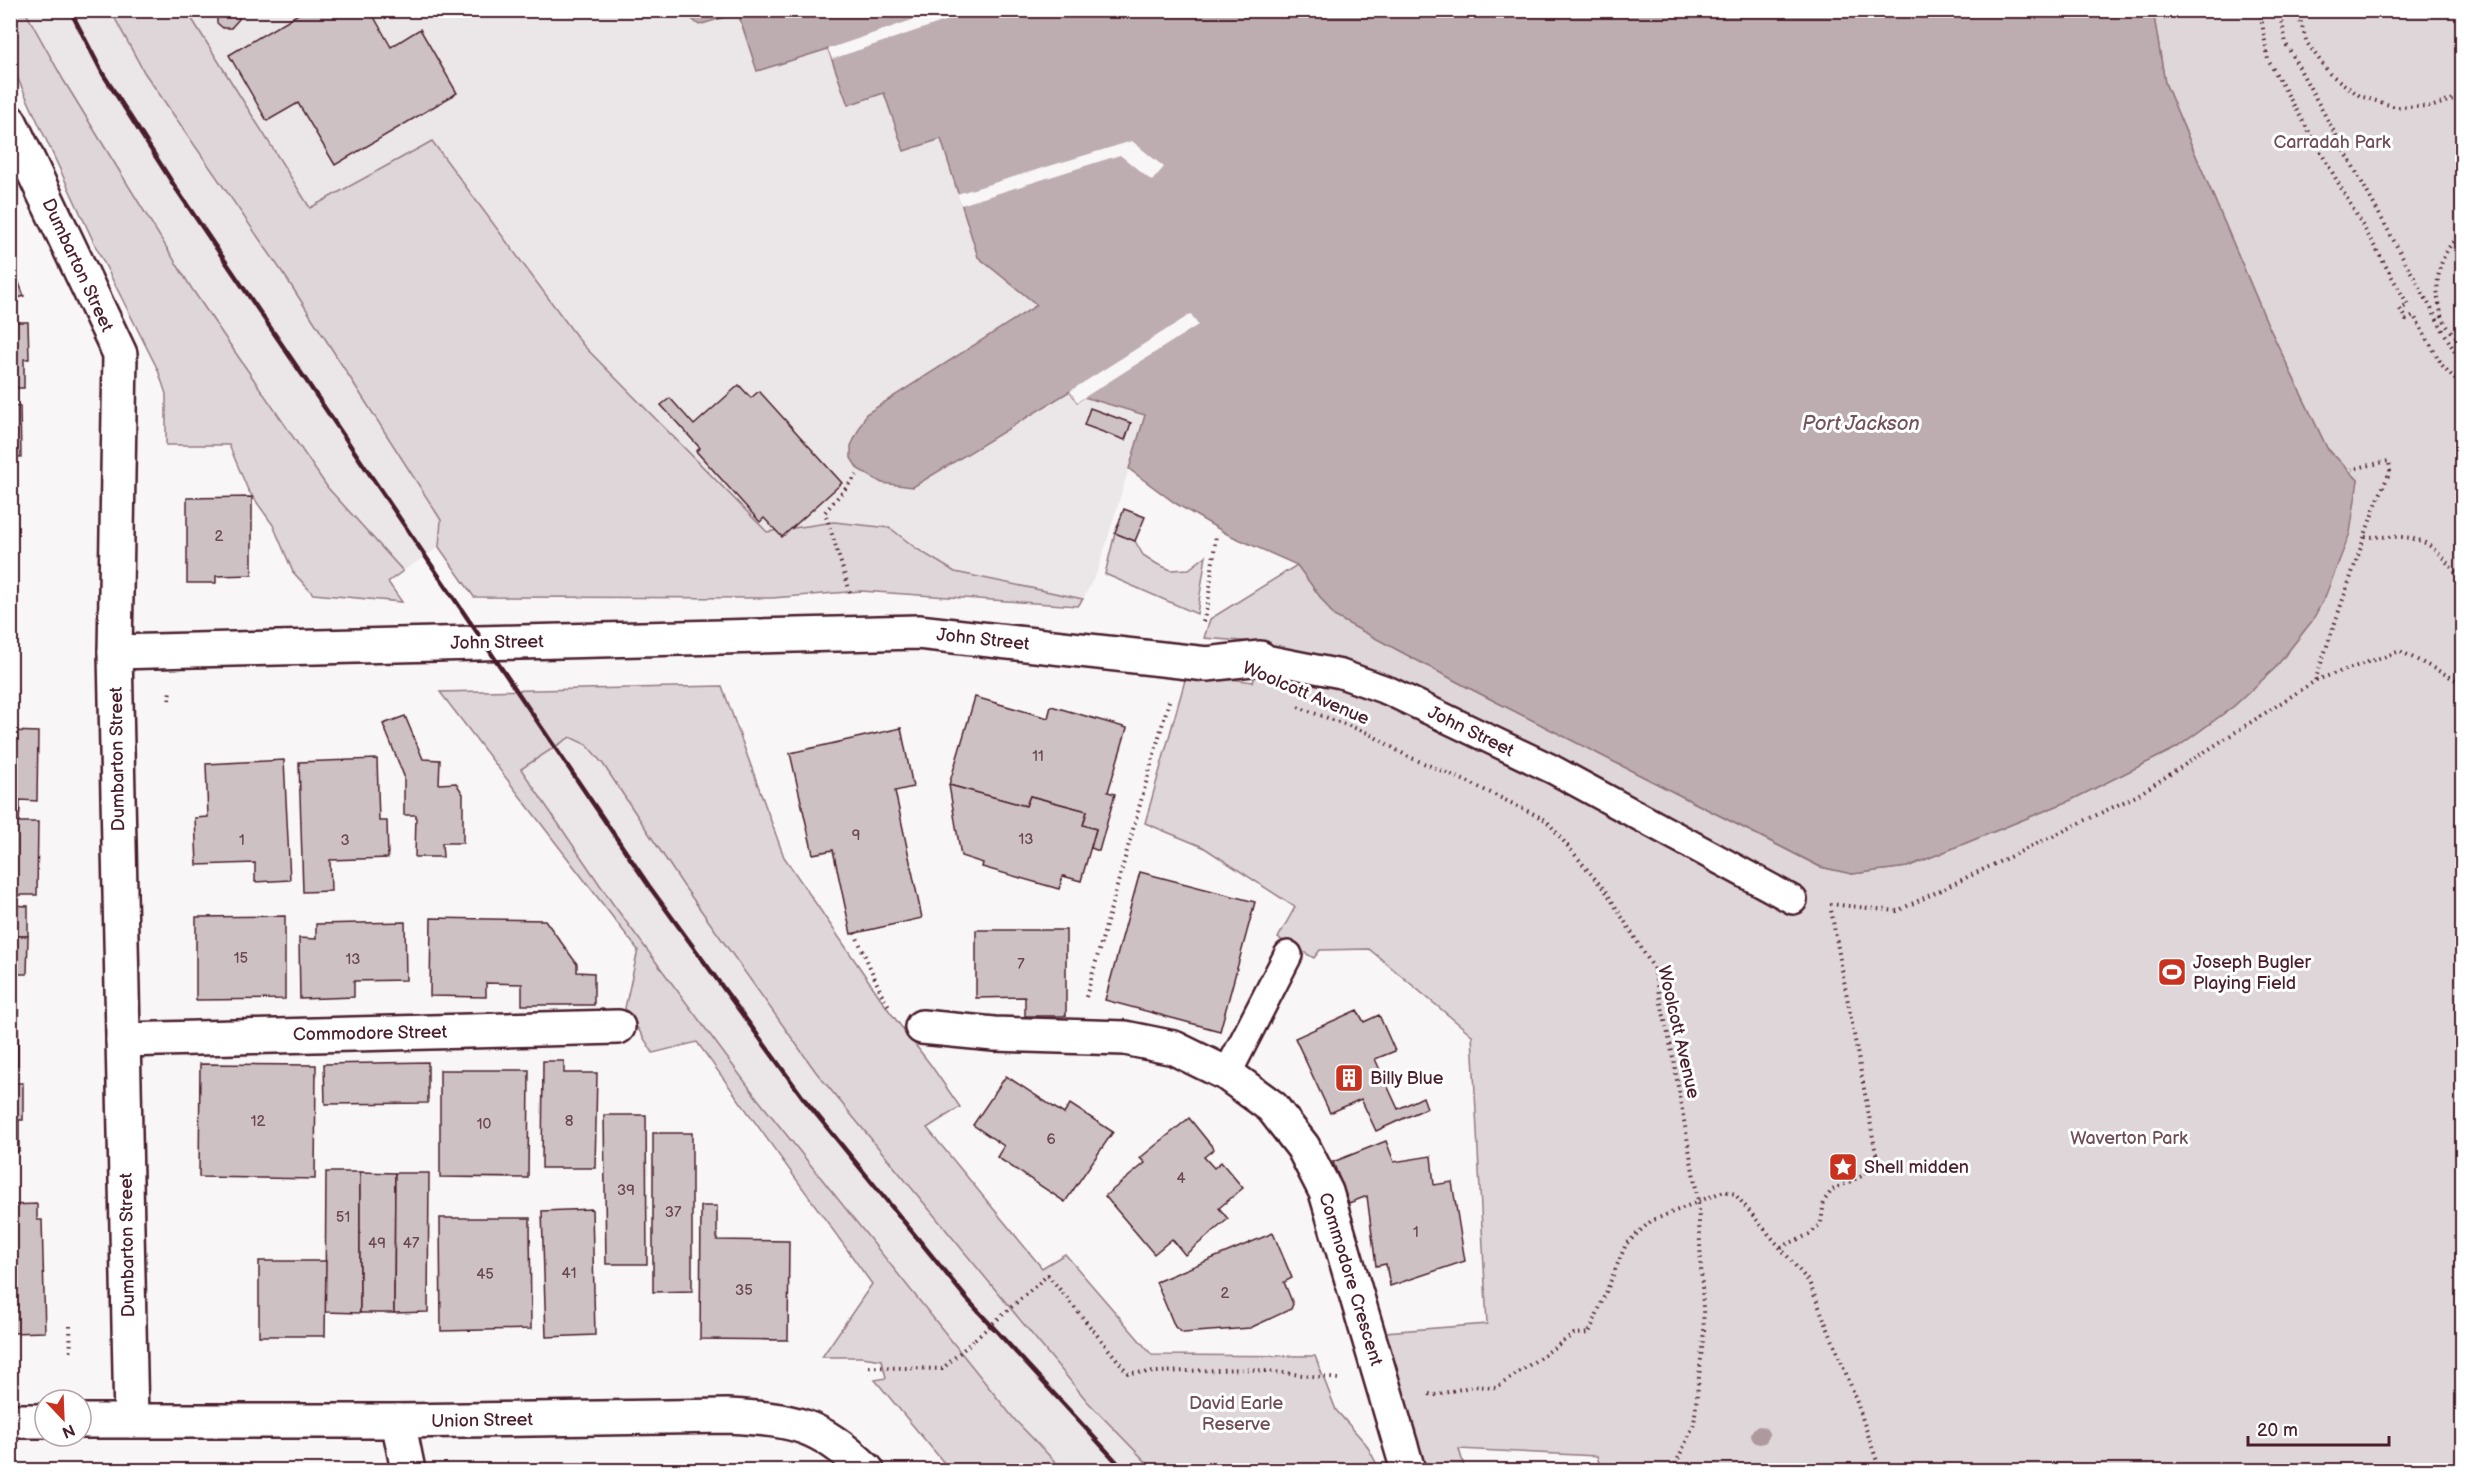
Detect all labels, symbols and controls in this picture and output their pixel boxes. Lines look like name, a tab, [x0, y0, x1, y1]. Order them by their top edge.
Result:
park label: Carradah Park	[2273, 132, 2391, 153]
street label: Dumbarton Street	[37, 195, 118, 336]
water label: Port Jackson	[1802, 412, 1920, 436]
house number: 2	[215, 527, 224, 546]
street label: John Street	[935, 624, 1031, 655]
street label: John Street	[450, 631, 544, 654]
street label: Woolcott Avenue	[1239, 657, 1373, 730]
street label: Dumbarton Street	[106, 686, 129, 831]
street label: John Street	[1424, 702, 1518, 762]
house number: 11	[1032, 747, 1044, 766]
house number: 9	[852, 826, 860, 845]
house number: 13	[1018, 830, 1034, 849]
house number: 1	[239, 831, 245, 850]
house number: 3	[340, 831, 350, 850]
house number: 15	[234, 949, 248, 968]
house number: 13	[345, 950, 361, 969]
place label: Joseph Bugler Playing Field	[2193, 952, 2311, 994]
house number: 7	[1017, 955, 1025, 974]
sports icon: Joseph Bugler Playing Field	[2156, 956, 2188, 988]
street label: Woolcott Avenue	[1653, 964, 1704, 1101]
street label: Commodore Street	[293, 1022, 448, 1045]
building icon: Billy Blue	[1333, 1062, 1365, 1094]
place label: Billy Blue	[1370, 1068, 1444, 1089]
house number: 12	[251, 1112, 265, 1131]
house number: 8	[565, 1112, 574, 1131]
house number: 10	[477, 1115, 491, 1134]
park label: Waverton Park	[2070, 1128, 2188, 1149]
house number: 6	[1046, 1130, 1056, 1149]
place icon: Shell midden	[1827, 1151, 1859, 1183]
place label: Shell midden	[1864, 1157, 1969, 1178]
house number: 4	[1176, 1169, 1186, 1188]
street label: Dumbarton Street	[116, 1172, 139, 1317]
house number: 39	[617, 1181, 635, 1200]
street label: Commodore Crescent	[1314, 1190, 1387, 1369]
house number: 37	[665, 1203, 682, 1222]
house number: 51	[336, 1208, 350, 1227]
house number: 1	[1413, 1223, 1419, 1242]
house number: 49	[368, 1234, 386, 1253]
house number: 47	[403, 1234, 420, 1253]
house number: 41	[562, 1264, 576, 1283]
house number: 45	[476, 1265, 494, 1284]
house number: 35	[735, 1281, 753, 1300]
house number: 2	[1221, 1284, 1230, 1303]
north arrow	[33, 1388, 93, 1448]
park label: David Earle Reserve	[1189, 1393, 1283, 1435]
street label: Union Street	[431, 1409, 534, 1432]
scale bar	[2248, 1409, 2389, 1447]
text: N	[59, 1419, 78, 1442]
text: 20 m	[2257, 1420, 2298, 1441]

